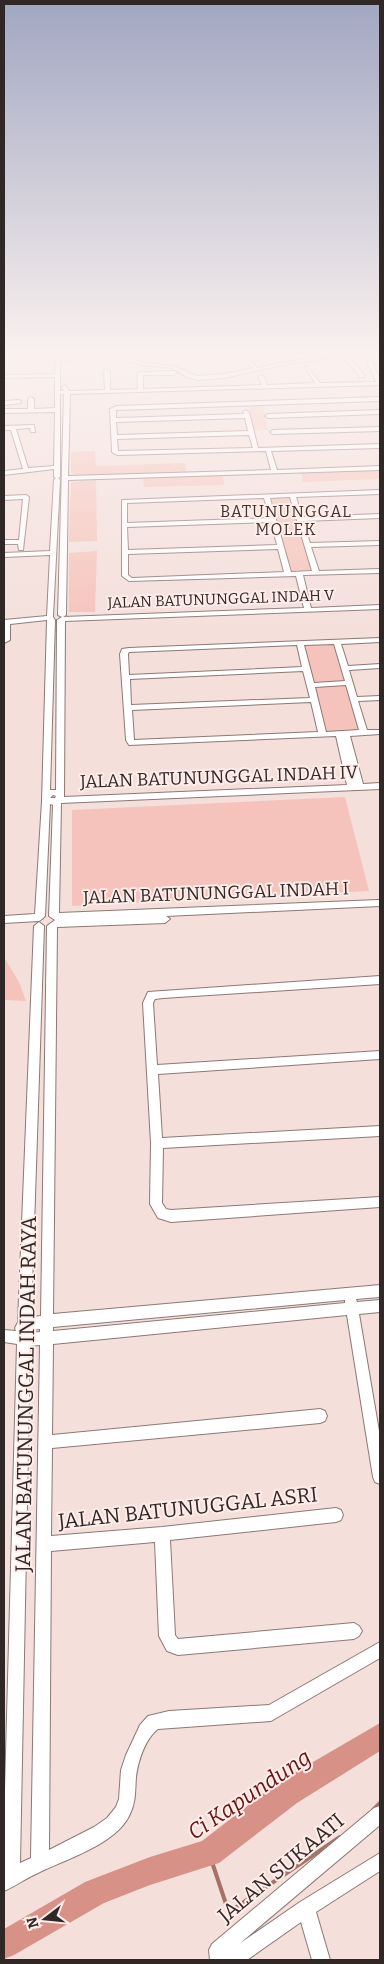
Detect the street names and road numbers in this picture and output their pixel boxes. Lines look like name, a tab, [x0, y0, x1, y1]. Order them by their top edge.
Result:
street label: JALAN BATUNUNGGAL INDAH V	[106, 586, 335, 612]
street label: JALAN BATUNUNGGAL INDAH IV	[79, 761, 359, 793]
street label: JALAN BATUNUNGGAL INDAH I	[82, 877, 349, 909]
street label: JALAN BATUNUNGGAL INDAH RAYA	[10, 1216, 42, 1573]
street label: JALAN BATUNUGGAL ASRI	[56, 1481, 319, 1535]
street label: JALAN SUKAATI	[212, 1808, 349, 1929]

